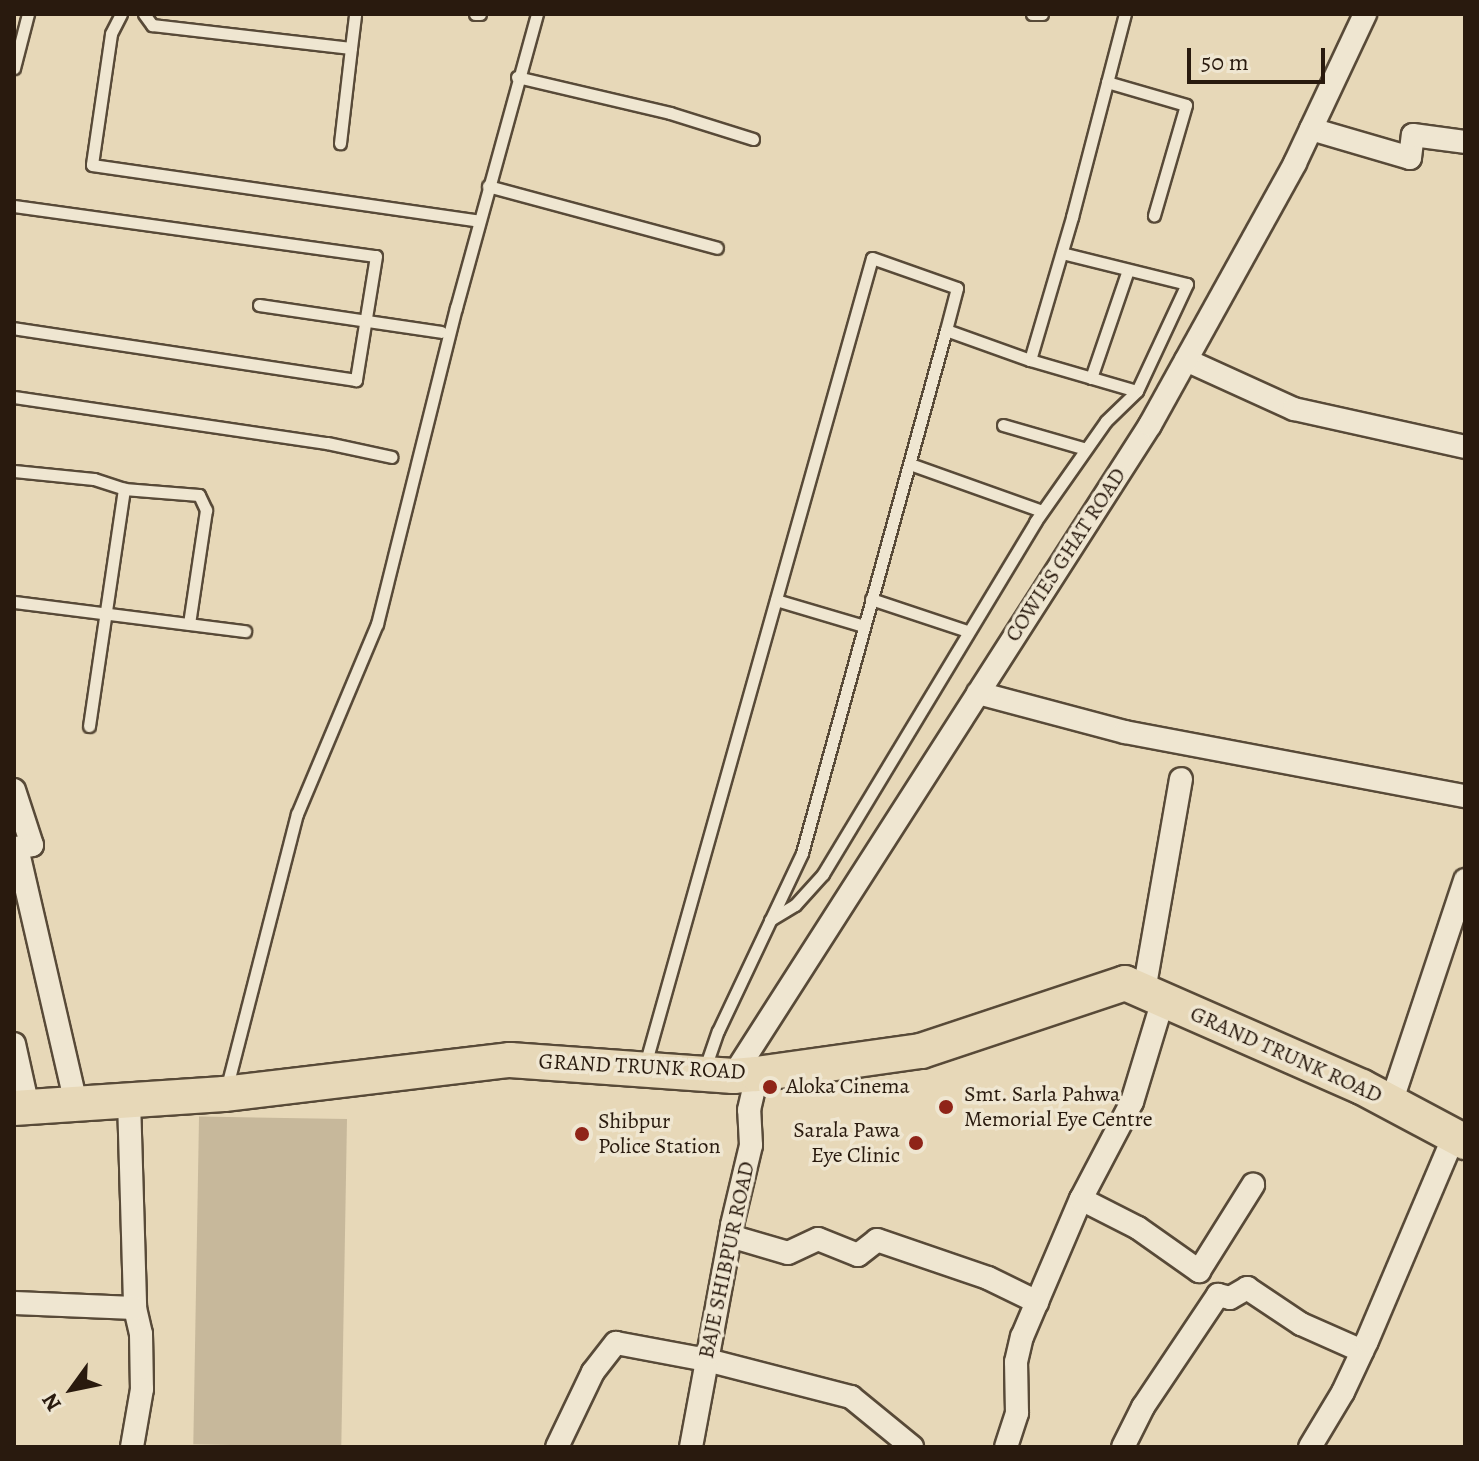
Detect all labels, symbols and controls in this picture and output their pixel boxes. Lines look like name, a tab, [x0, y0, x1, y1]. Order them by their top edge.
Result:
scale bar	[1191, 32, 1329, 82]
text: 50 m	[1201, 46, 1249, 78]
street label: COWIES GHAT ROAD	[1000, 463, 1132, 647]
street label: GRAND TRUNK ROAD	[1186, 1001, 1386, 1109]
street label: GRAND TRUNK ROAD	[538, 1048, 746, 1086]
place label: Aloka Cinema	[786, 1074, 910, 1100]
marker: Aloka Cinema	[761, 1078, 779, 1096]
place label: Smt. Sarla Pahwa Memorial Eye Centre	[964, 1081, 1152, 1132]
marker: Smt. Sarla Pahwa Memorial Eye Centre	[935, 1096, 957, 1118]
place label: Shibpur Police Station	[598, 1108, 721, 1160]
place label: Sarala Pawa Eye Clinic	[793, 1117, 900, 1168]
marker: Shibpur Police Station	[573, 1125, 591, 1143]
marker: Sarala Pawa Eye Clinic	[907, 1134, 925, 1152]
street label: BAJE SHIBPUR ROAD	[693, 1159, 761, 1361]
north arrow	[32, 1349, 112, 1429]
text: N	[35, 1387, 69, 1417]

